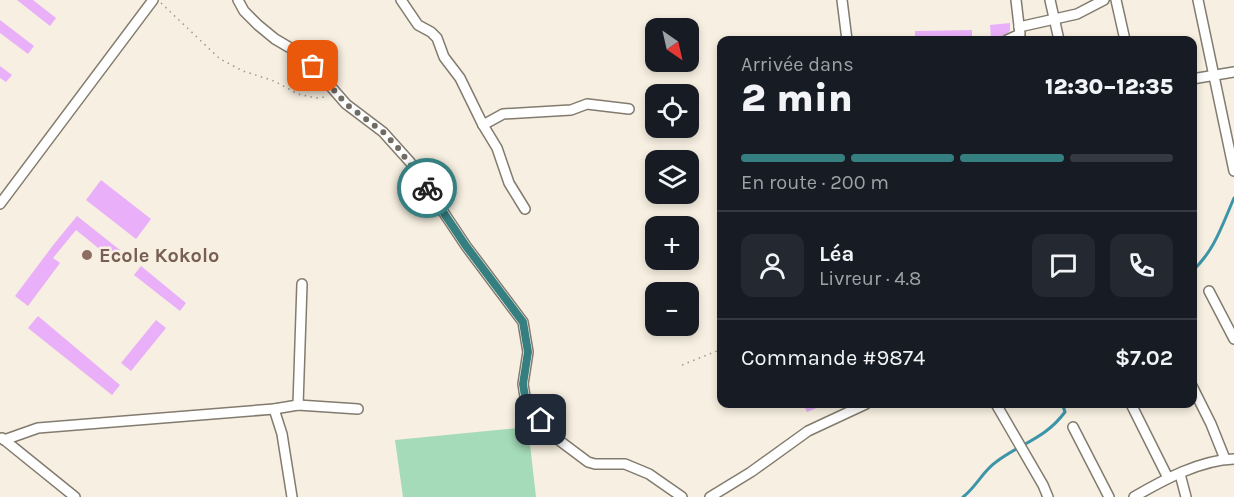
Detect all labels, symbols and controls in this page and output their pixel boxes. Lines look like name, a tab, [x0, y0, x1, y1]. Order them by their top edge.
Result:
north arrow	[645, 18, 699, 72]
map controls	[645, 18, 699, 336]
pin	[287, 40, 338, 91]
icon: bag	[296, 49, 329, 82]
text: Arrivée dans	[741, 53, 854, 76]
text: 12:30–12:35	[1045, 74, 1173, 100]
text: 2 min	[741, 75, 853, 121]
button: locate	[645, 84, 699, 138]
button: layers	[645, 150, 699, 204]
courier	[397, 158, 457, 218]
text: En route · 200 m	[741, 171, 889, 194]
icon: bike	[411, 172, 444, 205]
button: +	[645, 216, 699, 270]
button: person	[741, 234, 804, 297]
button: chat	[1032, 234, 1095, 297]
button: phone	[1110, 234, 1173, 297]
text: Léa	[819, 241, 854, 267]
place label: Ecole Kokolo	[99, 244, 219, 267]
marker: Ecole Kokolo	[80, 248, 94, 262]
text: Livreur · 4.8	[819, 267, 921, 290]
button: −	[645, 282, 699, 336]
text: Commande #9874	[741, 345, 925, 371]
text: $7.02	[1115, 345, 1173, 371]
pin	[515, 394, 566, 445]
icon: home	[524, 403, 557, 436]

